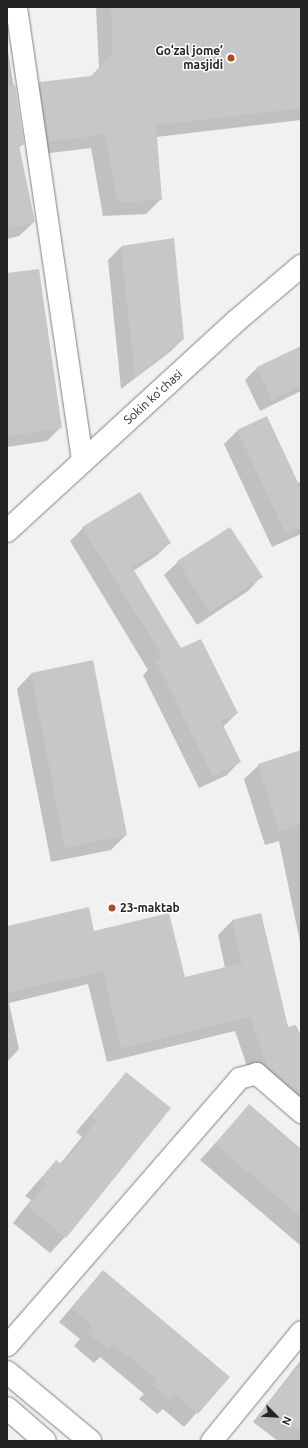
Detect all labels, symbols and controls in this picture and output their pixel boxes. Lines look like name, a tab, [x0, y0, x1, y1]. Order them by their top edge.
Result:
place label: Go‘zal jome’ masjidi	[155, 44, 223, 72]
marker: Go‘zal jome’ masjidi	[226, 53, 236, 63]
street label: Sokin ko'chasi	[121, 367, 185, 427]
place label: 23-maktab	[120, 901, 180, 915]
marker: 23-maktab	[107, 903, 117, 913]
north arrow	[256, 1396, 296, 1436]
text: N	[280, 1415, 294, 1427]

